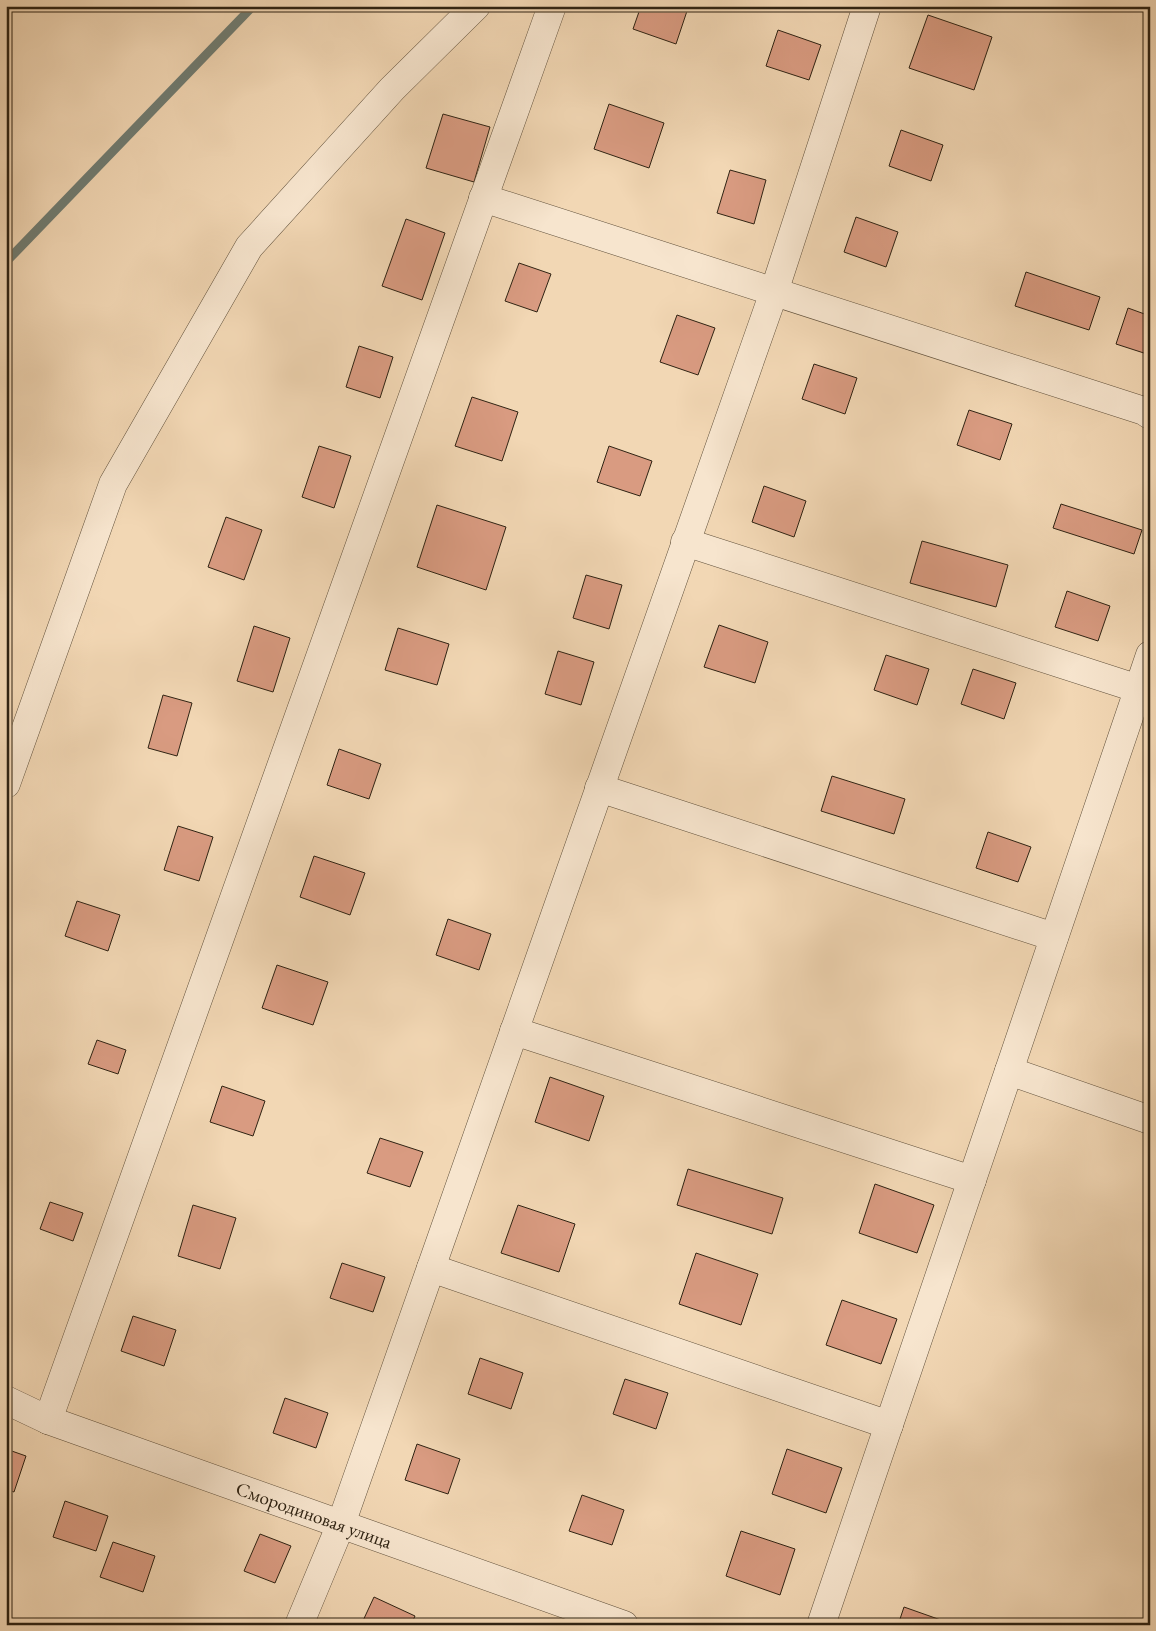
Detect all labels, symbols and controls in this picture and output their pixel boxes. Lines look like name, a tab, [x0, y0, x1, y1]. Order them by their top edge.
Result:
street label: Смородиновая улица	[233, 1475, 396, 1554]

